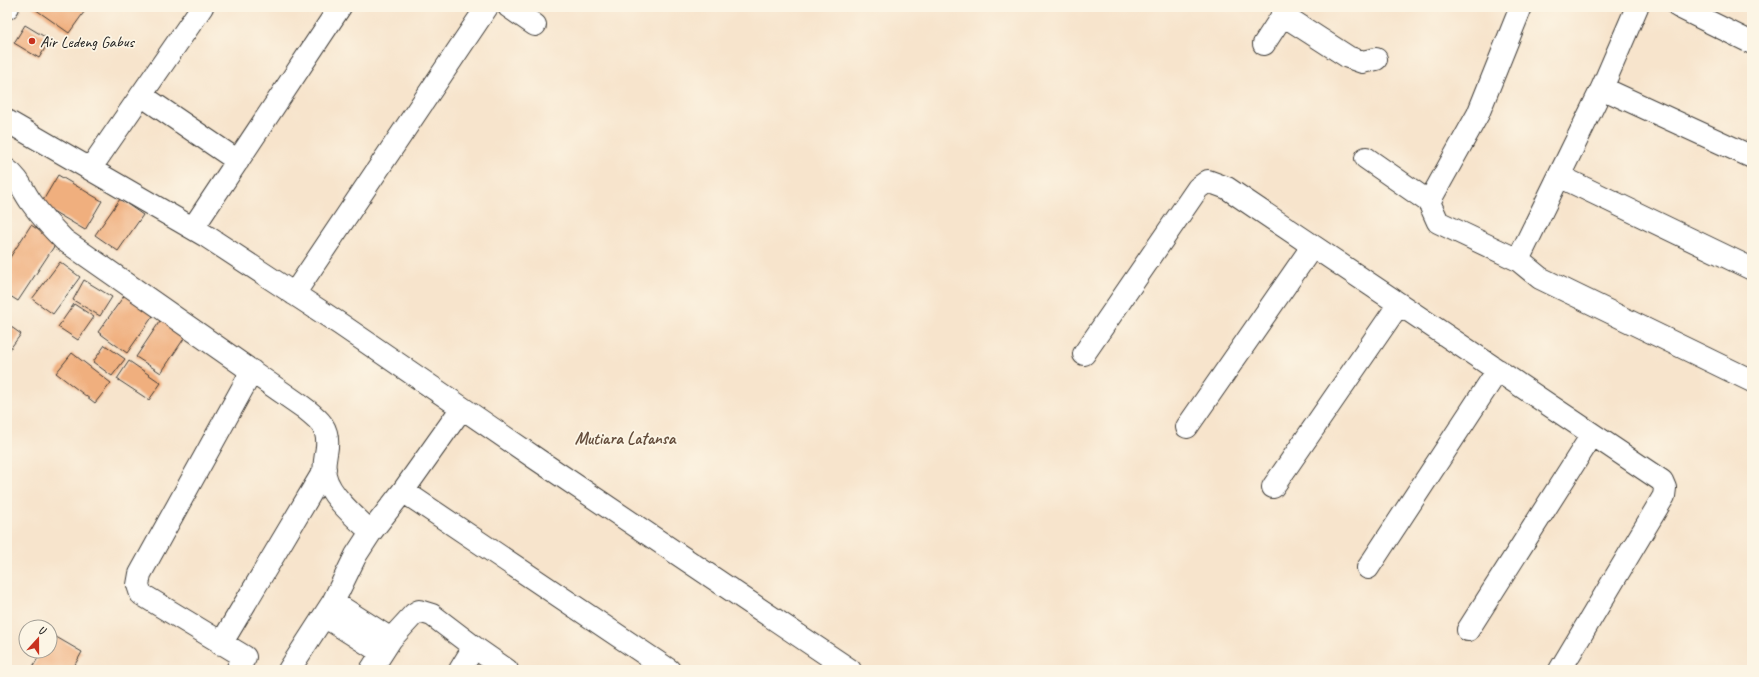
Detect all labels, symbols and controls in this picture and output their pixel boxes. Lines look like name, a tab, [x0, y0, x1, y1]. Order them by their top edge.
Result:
place label: Air Ledeng Gabus	[40, 32, 136, 52]
marker: Air Ledeng Gabus	[27, 36, 37, 46]
district label: Mutiara Latansa	[575, 428, 677, 449]
north arrow	[18, 619, 58, 659]
text: U	[37, 622, 49, 638]

